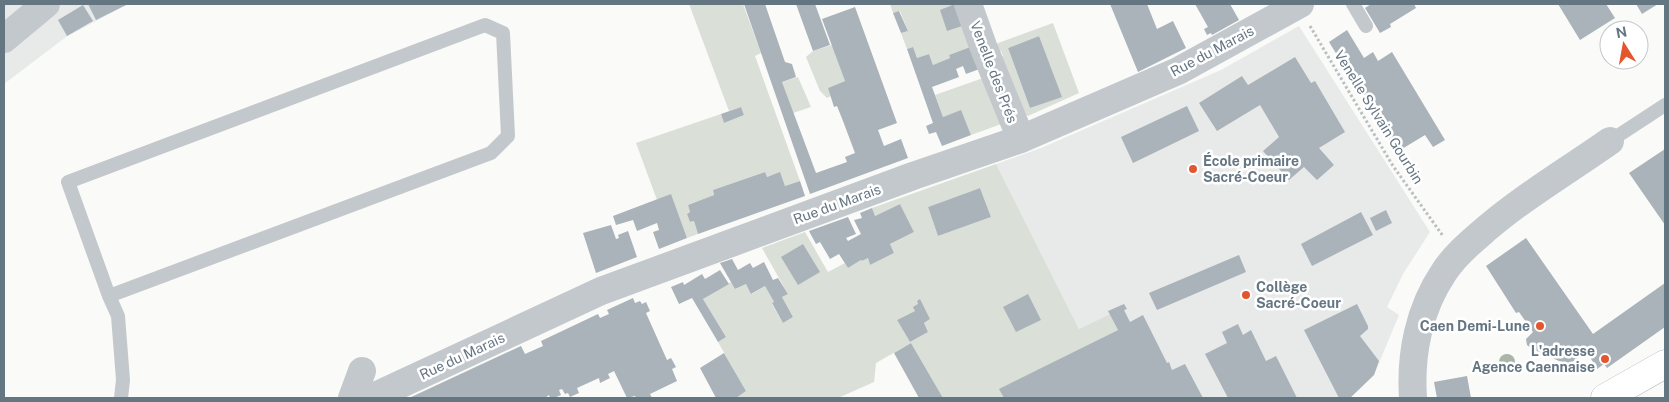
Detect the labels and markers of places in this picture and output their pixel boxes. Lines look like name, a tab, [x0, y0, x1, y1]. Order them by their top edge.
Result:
place label: École primaire Sacré-Coeur	[1203, 152, 1299, 185]
marker: École primaire Sacré-Coeur	[1187, 163, 1199, 175]
place label: Collège Sacré-Coeur	[1256, 279, 1341, 311]
marker: Collège Sacré-Coeur	[1240, 289, 1252, 301]
place label: Caen Demi-Lune	[1420, 318, 1530, 334]
marker: Caen Demi-Lune	[1534, 320, 1546, 332]
place label: L'adresse Agence Caennaise	[1472, 343, 1595, 375]
marker: L'adresse Agence Caennaise	[1599, 353, 1611, 365]

